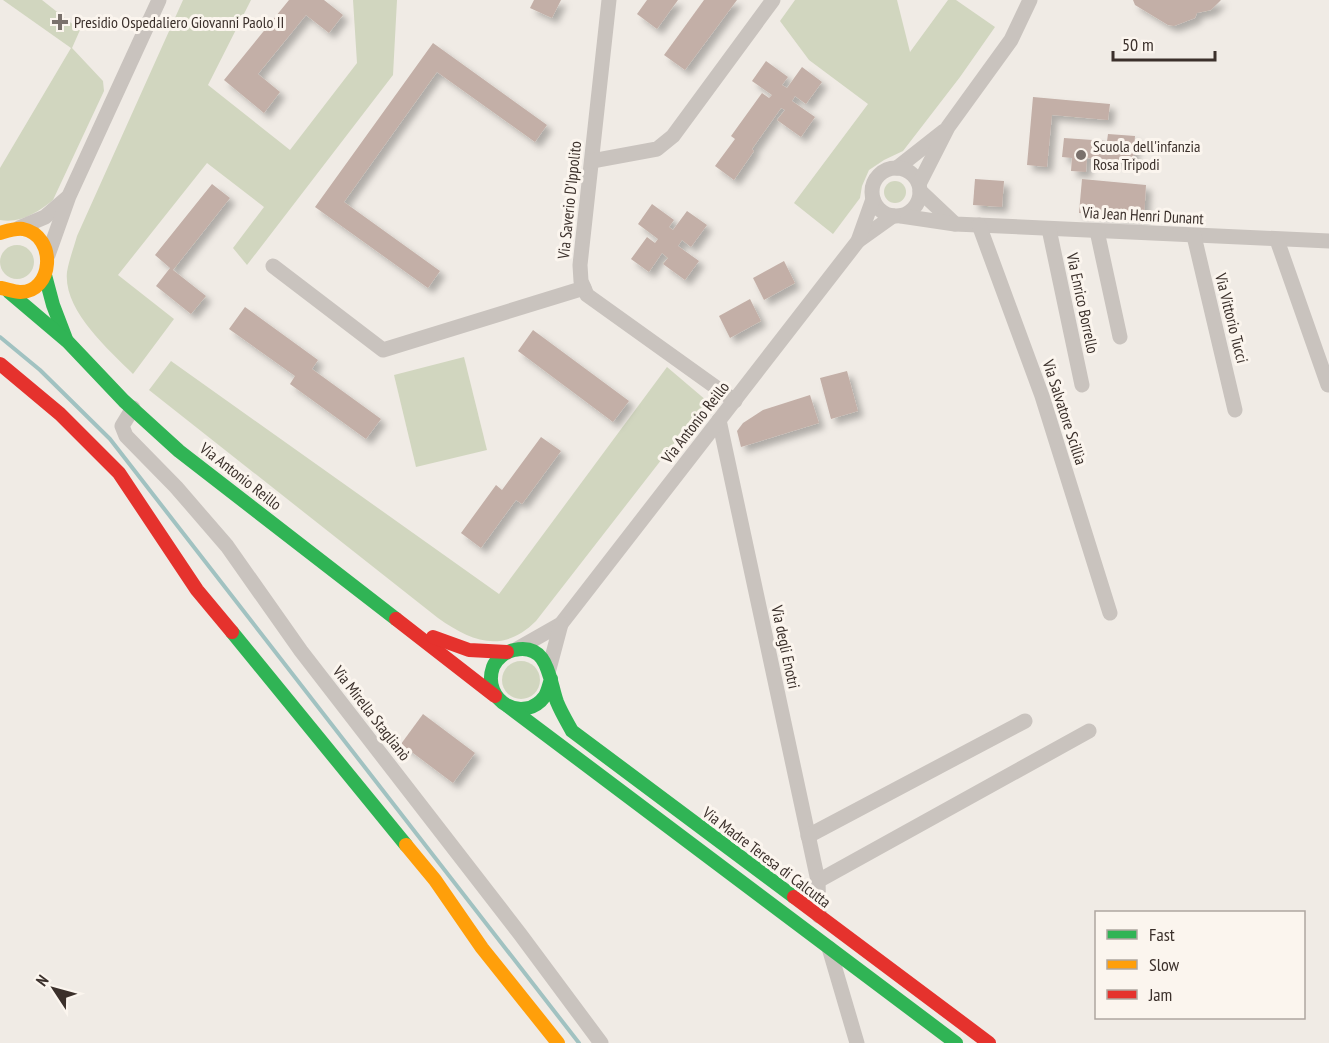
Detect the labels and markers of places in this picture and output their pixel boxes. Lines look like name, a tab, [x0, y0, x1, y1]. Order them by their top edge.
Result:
place label: Presidio Ospedaliero Giovanni Paolo II	[74, 12, 284, 32]
marker: Presidio Ospedaliero Giovanni Paolo II	[51, 13, 69, 31]
place label: Scuola dell'infanzia Rosa Tripodi	[1093, 136, 1200, 174]
marker: Scuola dell'infanzia Rosa Tripodi	[1074, 148, 1088, 162]

